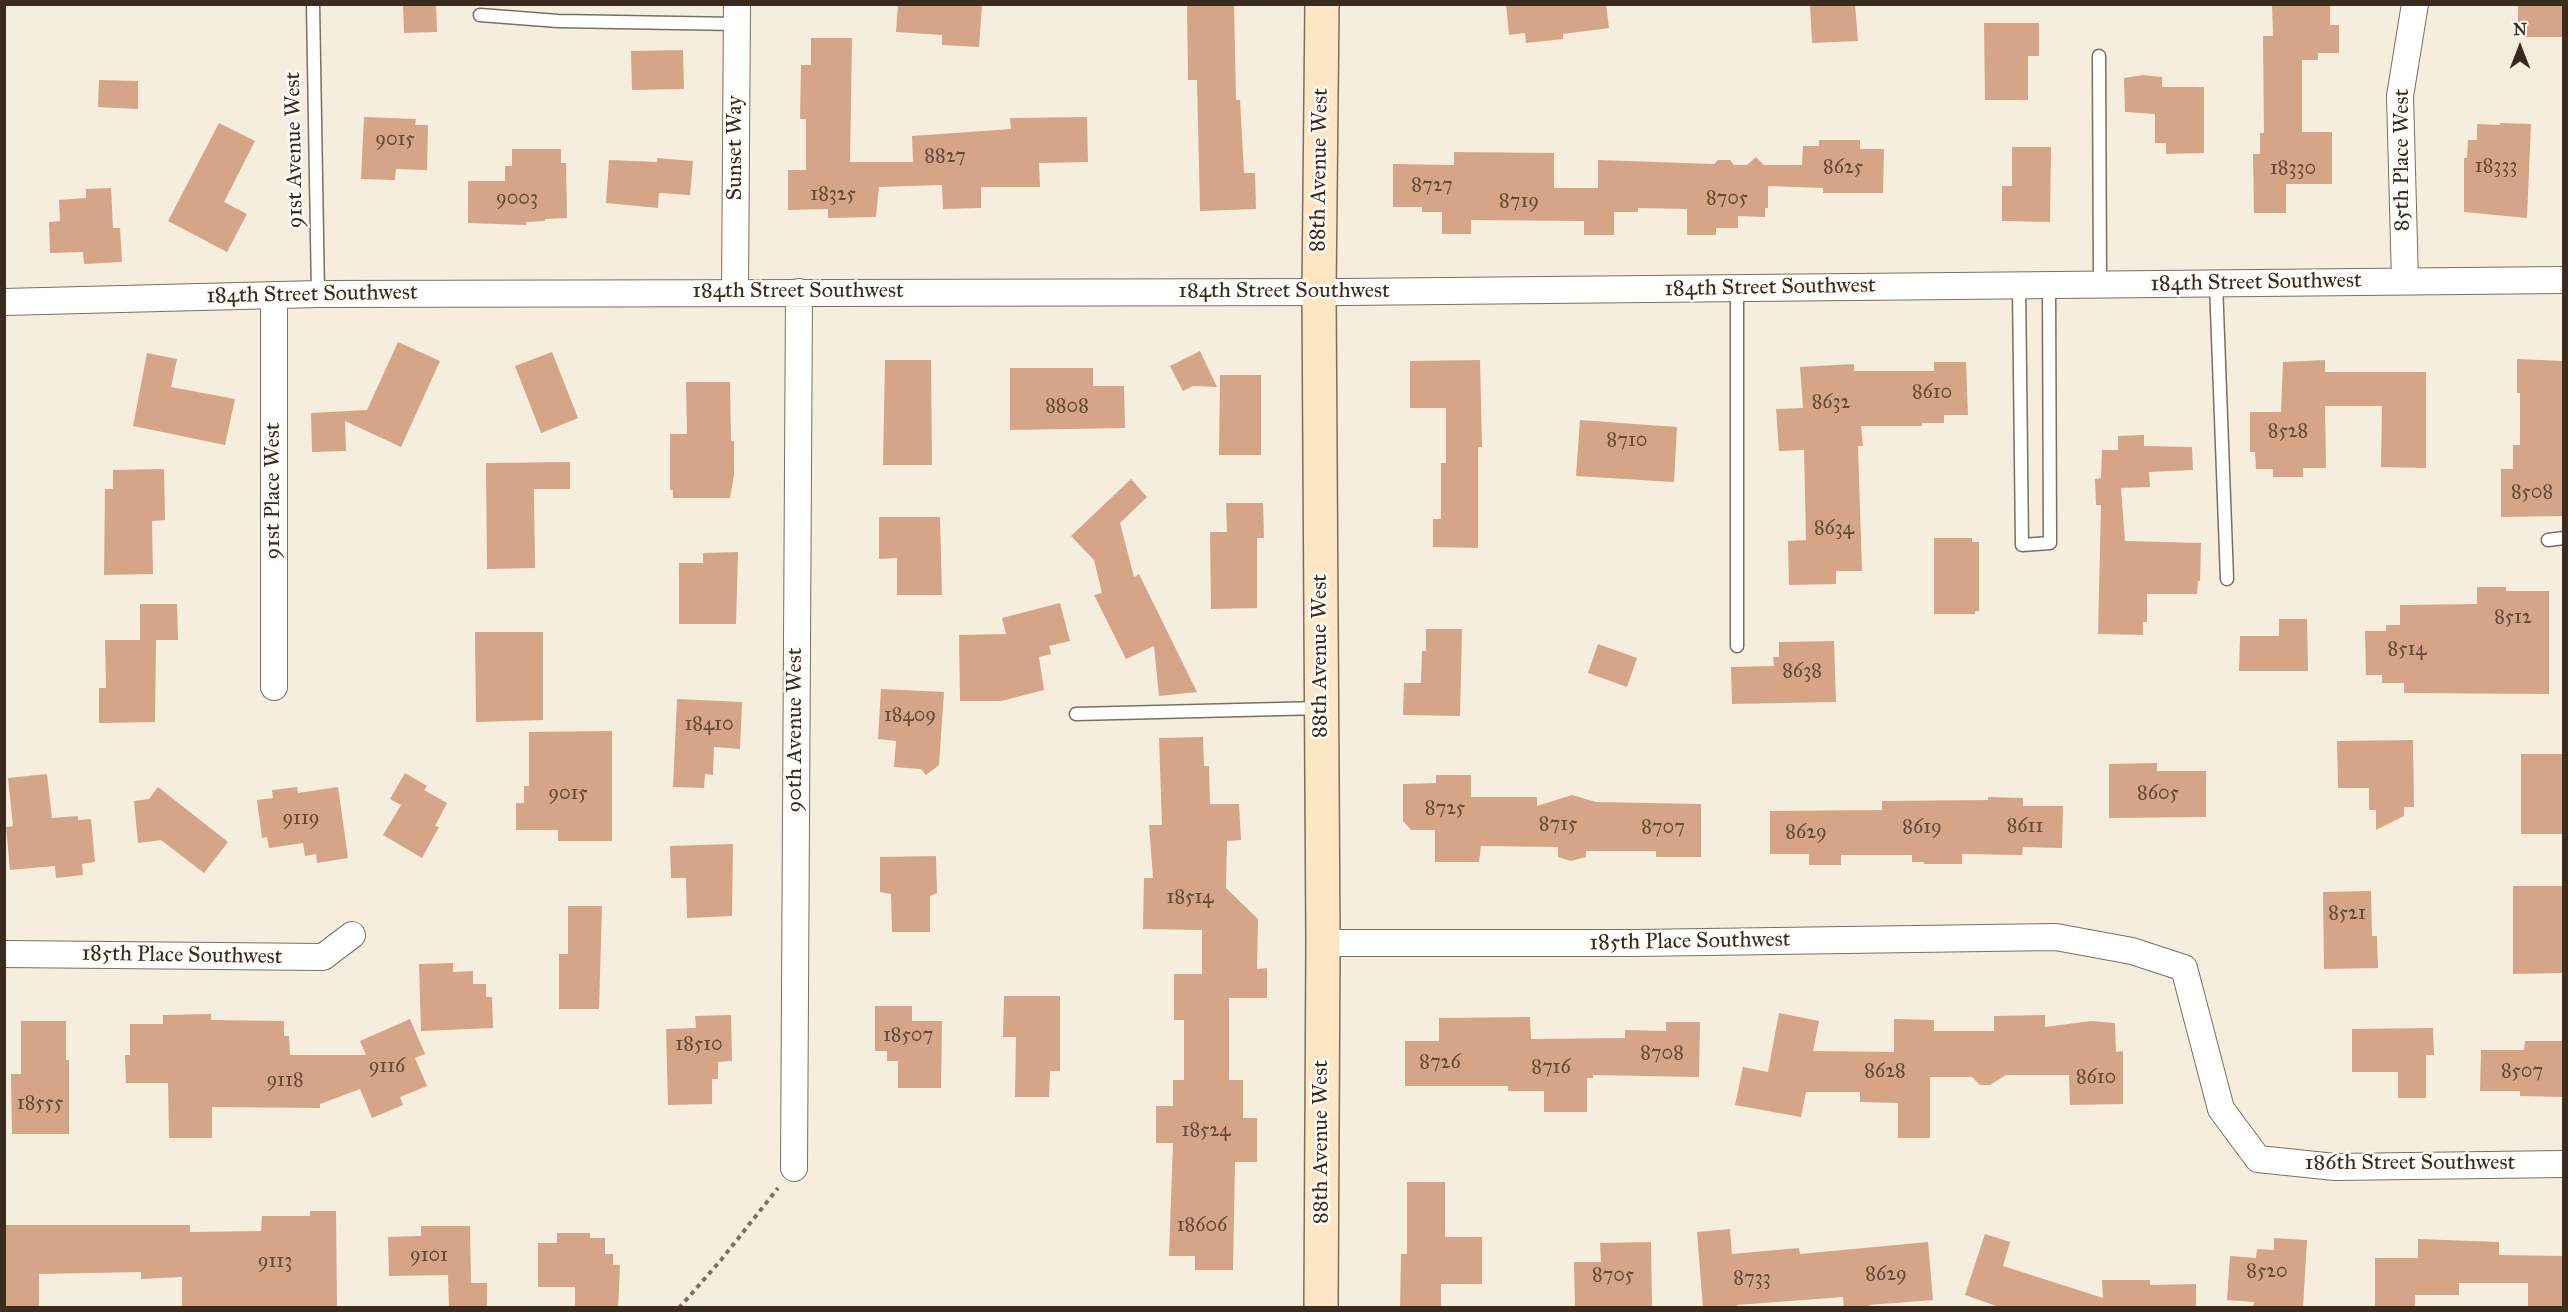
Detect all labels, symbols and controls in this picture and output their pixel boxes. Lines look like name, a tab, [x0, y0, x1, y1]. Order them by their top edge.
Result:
north arrow	[2490, 18, 2550, 78]
text: N	[2513, 20, 2527, 39]
street label: 91st Avenue West	[280, 71, 310, 229]
street label: 88th Avenue West	[1305, 88, 1335, 252]
street label: 85th Place West	[2390, 89, 2416, 231]
street label: Sunset Way	[723, 95, 749, 201]
house number: 9015	[375, 128, 415, 152]
house number: 8827	[924, 145, 966, 169]
house number: 18333	[2475, 155, 2517, 179]
house number: 8625	[1823, 156, 1863, 180]
house number: 18330	[2270, 157, 2316, 181]
house number: 8727	[1411, 174, 1453, 198]
house number: 18325	[810, 183, 856, 207]
house number: 9003	[496, 187, 538, 211]
house number: 8705	[1706, 187, 1748, 211]
house number: 8719	[1499, 190, 1539, 214]
street label: 184th Street Southwest	[2150, 268, 2362, 298]
street label: 184th Street Southwest	[1664, 273, 1876, 303]
street label: 184th Street Southwest	[692, 279, 904, 305]
street label: 184th Street Southwest	[1178, 279, 1390, 305]
street label: 184th Street Southwest	[206, 280, 418, 310]
house number: 8610	[1912, 381, 1952, 405]
house number: 8632	[1812, 391, 1850, 415]
house number: 8808	[1045, 395, 1089, 419]
house number: 8528	[2268, 420, 2308, 444]
street label: 91st Place West	[261, 423, 287, 559]
house number: 8710	[1607, 429, 1647, 453]
house number: 8508	[2511, 481, 2553, 505]
house number: 8634	[1814, 517, 1854, 541]
street label: 88th Avenue West	[1308, 574, 1334, 738]
house number: 8512	[2494, 606, 2532, 630]
house number: 8514	[2388, 638, 2426, 662]
street label: 90th Avenue West	[783, 647, 809, 813]
house number: 8638	[1782, 660, 1822, 684]
house number: 18409	[884, 704, 936, 728]
house number: 18410	[684, 713, 734, 737]
house number: 9015	[548, 782, 588, 806]
house number: 8605	[2137, 782, 2179, 806]
house number: 8725	[1425, 797, 1465, 821]
house number: 9119	[283, 807, 319, 831]
house number: 8715	[1539, 813, 1577, 837]
house number: 8611	[2007, 815, 2043, 839]
house number: 8707	[1641, 816, 1685, 840]
house number: 8619	[1902, 816, 1942, 840]
house number: 8629	[1785, 821, 1827, 845]
house number: 18514	[1167, 886, 1213, 910]
house number: 8521	[2328, 902, 2366, 926]
street label: 185th Place Southwest	[1589, 927, 1791, 957]
street label: 185th Place Southwest	[81, 941, 283, 971]
house number: 18507	[883, 1024, 933, 1048]
house number: 18510	[675, 1033, 723, 1057]
house number: 8708	[1640, 1042, 1684, 1066]
house number: 8726	[1419, 1051, 1461, 1075]
house number: 9116	[369, 1055, 405, 1079]
house number: 8716	[1531, 1056, 1571, 1080]
street label: 88th Avenue West	[1309, 1060, 1335, 1224]
house number: 8628	[1864, 1060, 1906, 1084]
house number: 8507	[2501, 1060, 2543, 1084]
house number: 8610	[2076, 1066, 2116, 1090]
house number: 9118	[266, 1069, 304, 1093]
house number: 18555	[17, 1092, 63, 1116]
house number: 18524	[1182, 1119, 1230, 1143]
street label: 186th Street Southwest	[2305, 1151, 2515, 1177]
house number: 18606	[1177, 1214, 1227, 1238]
house number: 9101	[410, 1244, 448, 1268]
house number: 9113	[258, 1250, 292, 1274]
house number: 8520	[2246, 1260, 2288, 1284]
house number: 8629	[1865, 1263, 1907, 1287]
house number: 8705	[1592, 1264, 1634, 1288]
house number: 8733	[1733, 1267, 1771, 1291]

